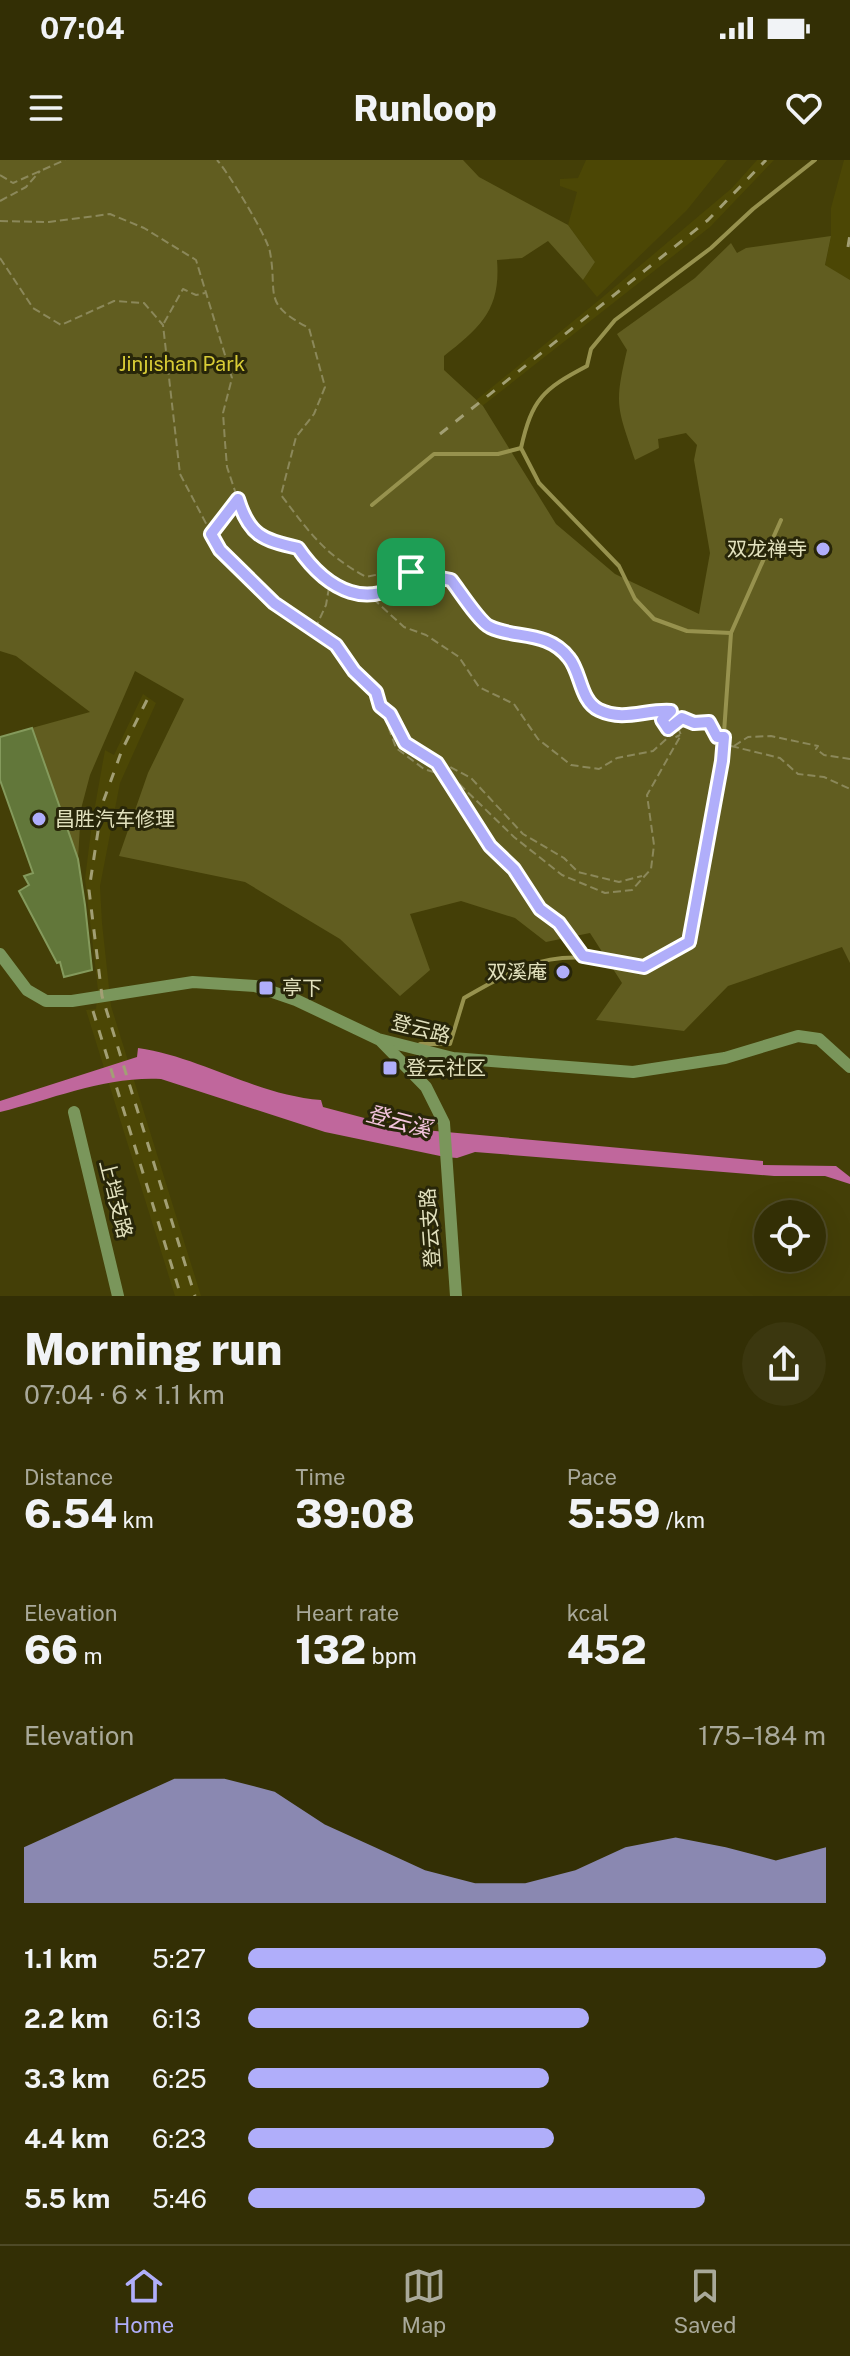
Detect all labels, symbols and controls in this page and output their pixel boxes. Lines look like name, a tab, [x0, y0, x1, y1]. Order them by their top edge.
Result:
text: 07:04	[40, 10, 125, 46]
icon: menu	[24, 86, 68, 130]
icon: heart	[782, 86, 826, 130]
text: Runloop	[353, 87, 497, 129]
park label: Jinjishan Park	[119, 352, 245, 376]
place label: 双龙禅寺	[727, 537, 807, 561]
pin	[377, 538, 445, 606]
marker: 双龙禅寺	[814, 540, 832, 558]
icon: arrive	[389, 550, 433, 594]
place label: 昌胜汽车修理	[55, 807, 175, 831]
marker: 昌胜汽车修理	[30, 810, 48, 828]
place label: 双溪庵	[487, 960, 547, 984]
marker: 双溪庵	[554, 963, 572, 981]
place label: 亭下	[282, 976, 322, 1000]
marker: 亭下	[257, 979, 275, 997]
street label: 登云路	[389, 1010, 453, 1048]
place label: 登云社区	[406, 1056, 486, 1080]
marker: 登云社区	[381, 1059, 399, 1077]
water label: 登云溪	[364, 1100, 436, 1143]
street label: 上垱支路	[95, 1157, 137, 1241]
street label: 登云支路	[415, 1187, 445, 1269]
map controls	[754, 1200, 826, 1272]
button: locate	[754, 1200, 826, 1272]
button: share	[742, 1322, 826, 1406]
text: Morning run	[24, 1323, 282, 1375]
text: 07:04 · 6 × 1.1 km	[24, 1379, 225, 1410]
text: Distance	[24, 1464, 113, 1490]
text: Time	[295, 1464, 345, 1490]
text: Pace	[567, 1464, 617, 1490]
text: 6.54	[24, 1490, 117, 1537]
text: 39:08	[295, 1490, 415, 1537]
text: 5:59	[567, 1490, 660, 1537]
text: km	[117, 1507, 154, 1533]
text: /km	[660, 1507, 705, 1533]
text: Elevation	[24, 1600, 117, 1626]
text: Heart rate	[295, 1600, 399, 1626]
text: kcal	[567, 1600, 609, 1626]
text: 66	[24, 1626, 78, 1673]
text: 132	[295, 1626, 366, 1673]
text: 452	[567, 1626, 647, 1673]
text: m	[78, 1643, 103, 1669]
text: bpm	[366, 1643, 417, 1669]
text: Elevation	[24, 1720, 134, 1751]
text: 175–184 m	[698, 1720, 826, 1751]
text: 1.1 km	[24, 1943, 97, 1974]
text: 5:27	[152, 1943, 206, 1974]
text: 2.2 km	[24, 2003, 109, 2034]
text: 6:13	[152, 2003, 201, 2034]
text: 3.3 km	[24, 2063, 110, 2094]
text: 6:25	[152, 2063, 207, 2094]
text: 4.4 km	[24, 2123, 109, 2154]
text: 6:23	[152, 2123, 206, 2154]
text: 5.5 km	[24, 2183, 110, 2214]
text: 5:46	[152, 2183, 207, 2214]
tab: Home	[114, 2264, 174, 2338]
tab: Map	[401, 2264, 446, 2338]
tab: Saved	[673, 2264, 736, 2338]

